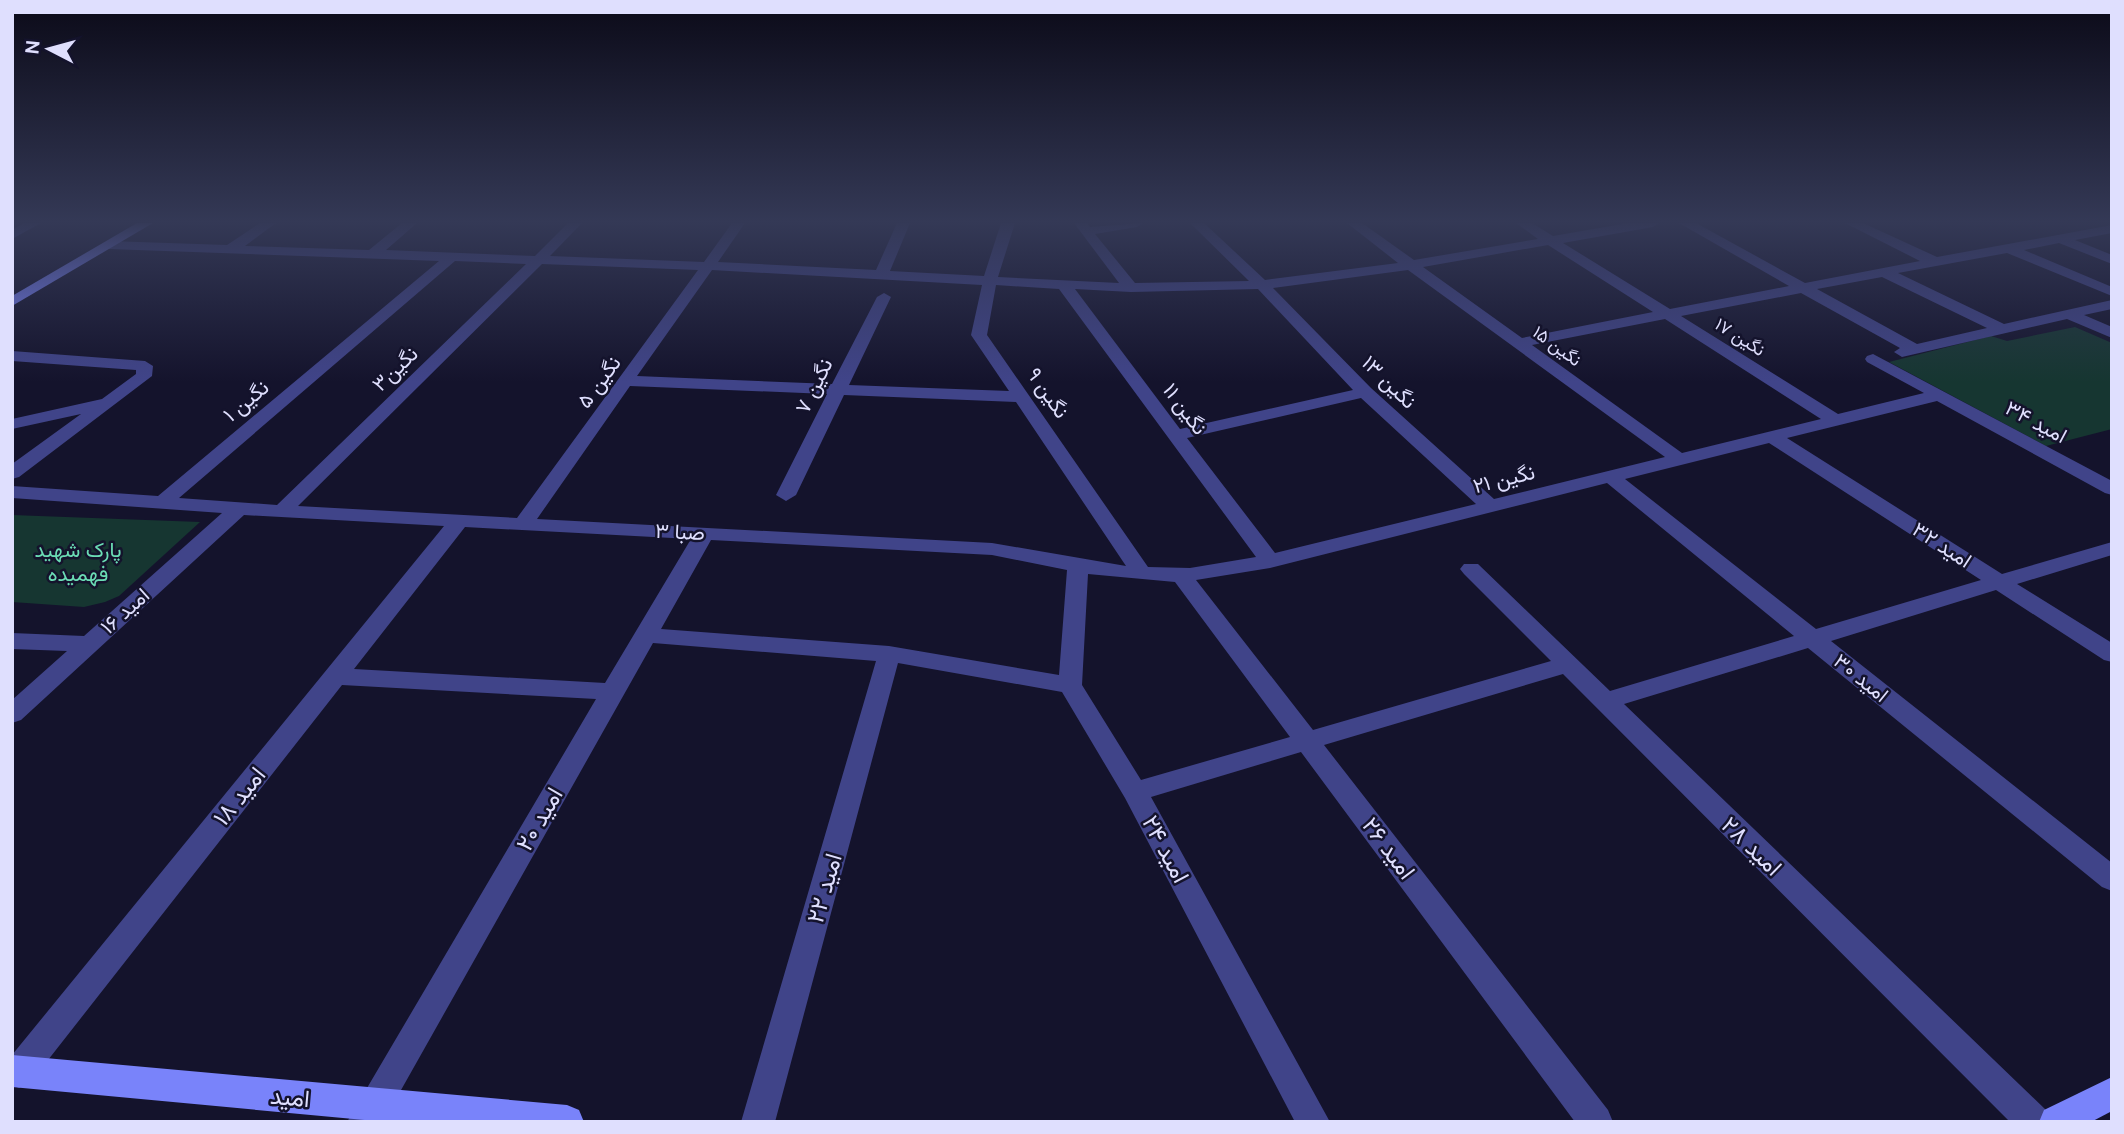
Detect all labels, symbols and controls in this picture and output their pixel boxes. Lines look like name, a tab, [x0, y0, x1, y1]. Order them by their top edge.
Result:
north arrow	[14, 14, 84, 84]
text: N	[19, 39, 46, 55]
street label: نگین ۱۷	[1710, 312, 1770, 362]
street label: نگین ۱۵	[1528, 320, 1586, 372]
street label: نگین۳	[366, 340, 424, 398]
street label: نگین ۱۳	[1356, 349, 1422, 415]
street label: نگین ۵	[571, 350, 627, 414]
street label: نگین ۷	[789, 354, 839, 418]
street label: نگین ۹	[1020, 362, 1076, 424]
street label: نگین ۱	[217, 374, 275, 428]
street label: نگین ۱۱	[1156, 377, 1214, 441]
street label: امید ۳۴	[2000, 394, 2072, 450]
street label: نگین ۲۱	[1470, 458, 1538, 500]
street label: امید ۳۲	[1907, 515, 1977, 575]
street label: صبا ۳	[654, 517, 706, 547]
park label: پارک شهید فهمیده	[34, 536, 122, 588]
street label: امید ۱۶	[95, 582, 155, 640]
street label: امید ۳۰	[1828, 647, 1894, 709]
street label: امید ۱۸	[206, 760, 272, 832]
street label: امید ۲۰	[508, 781, 570, 857]
street label: امید ۲۴	[1135, 810, 1197, 888]
street label: امید ۲۸	[1715, 810, 1789, 882]
street label: امید ۲۶	[1355, 811, 1423, 885]
street label: امید ۲۲	[799, 849, 849, 927]
street label: امید	[269, 1080, 311, 1114]

